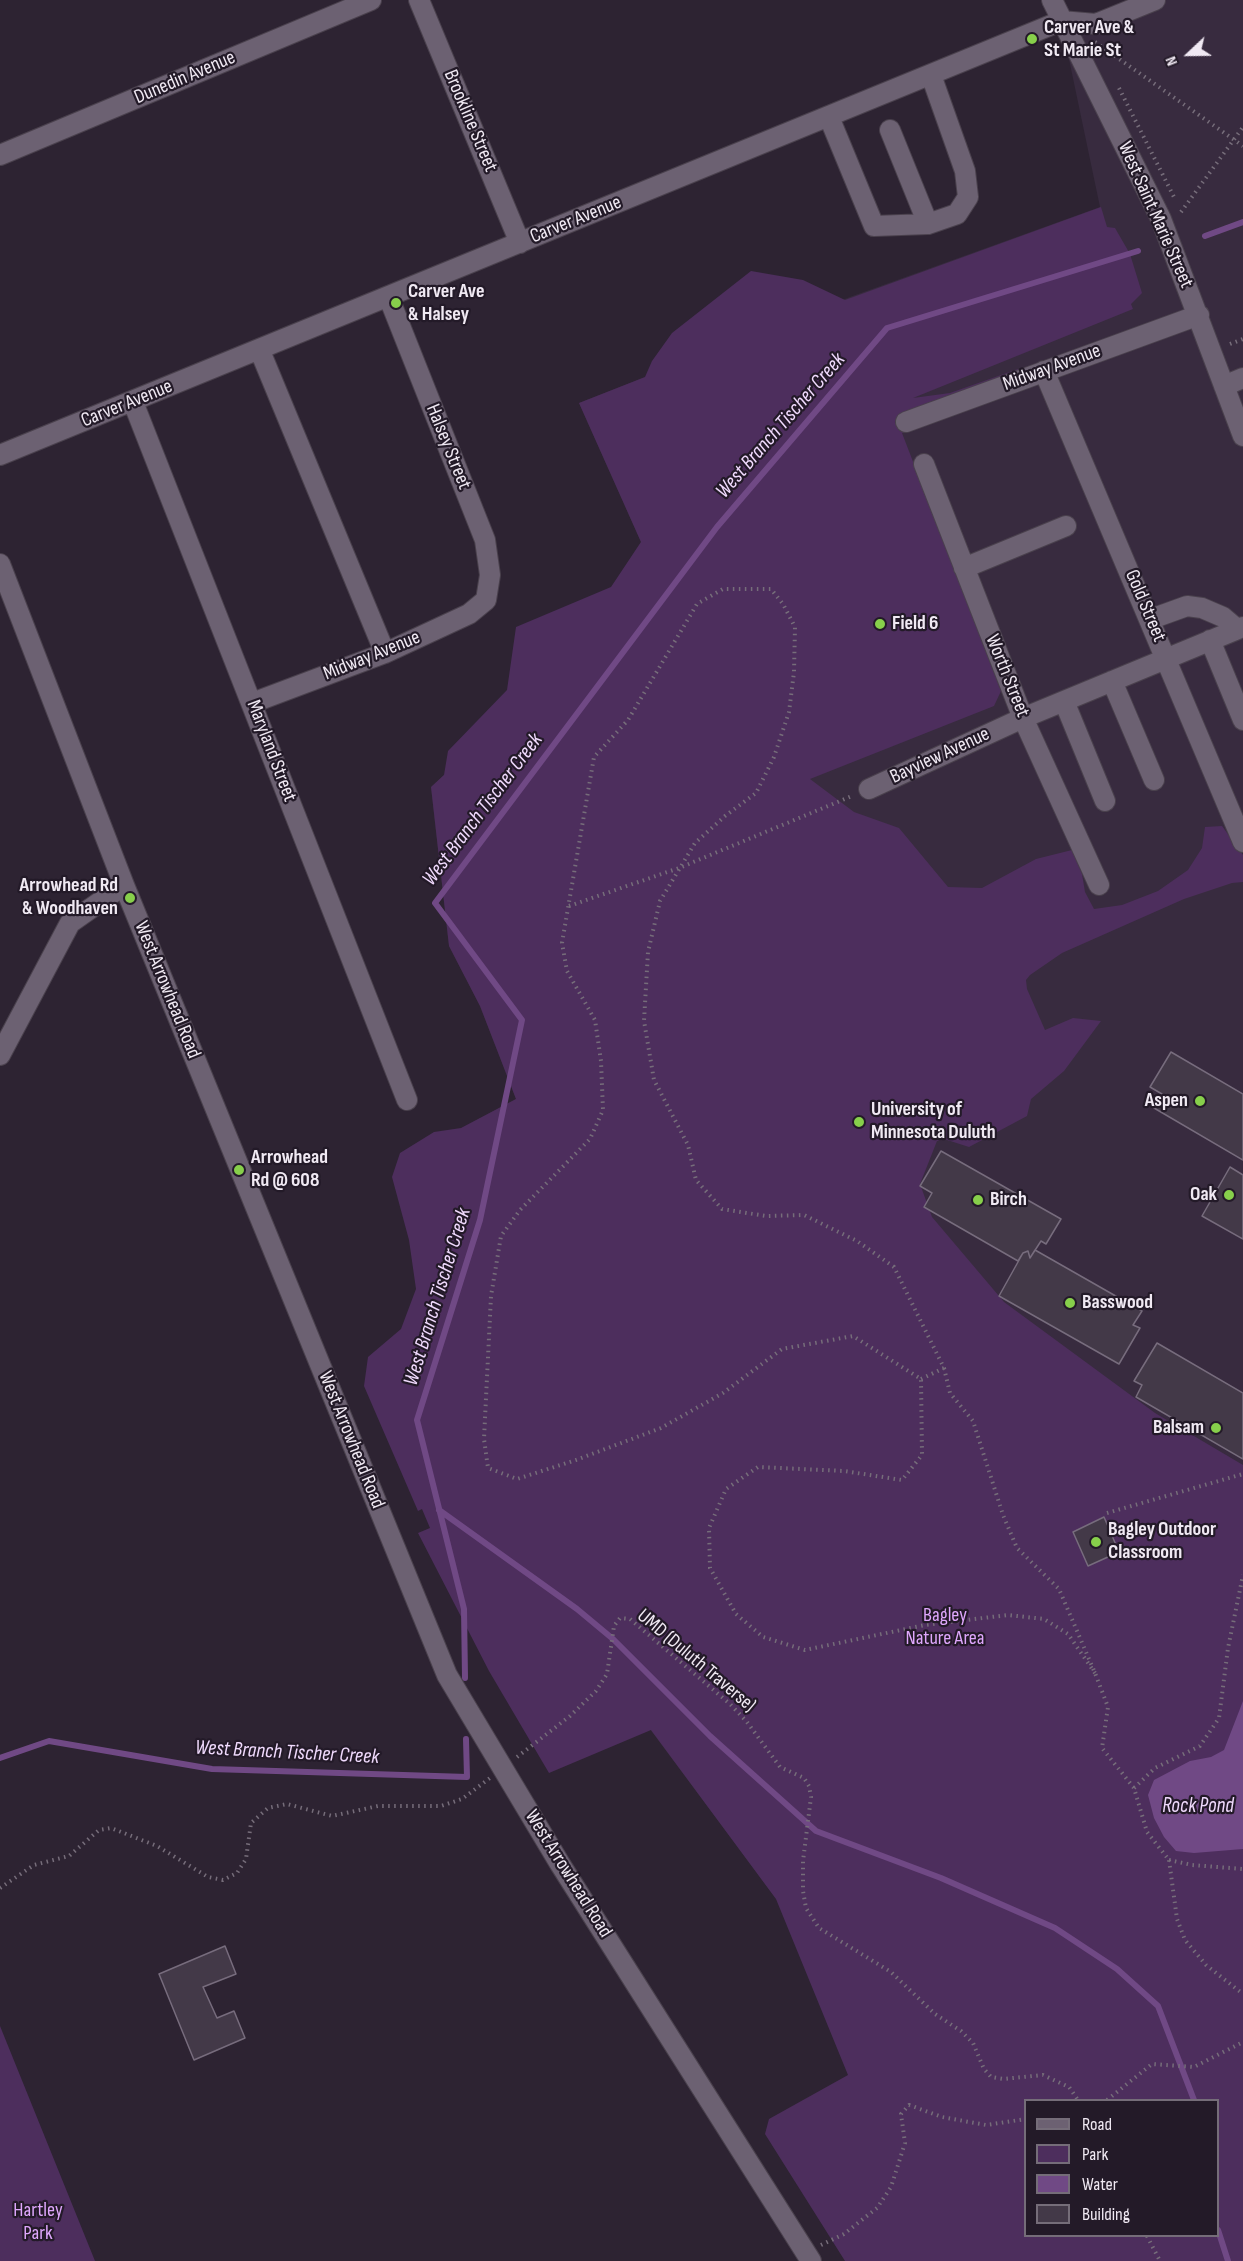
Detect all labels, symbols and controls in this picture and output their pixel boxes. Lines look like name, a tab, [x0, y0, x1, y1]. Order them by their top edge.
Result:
place label: Carver Ave & St Marie St	[1044, 16, 1134, 63]
north arrow	[1159, 24, 1219, 84]
marker: Carver Ave & St Marie St	[1025, 32, 1039, 46]
street label: Dunedin Avenue	[131, 46, 239, 110]
text: N	[1161, 53, 1182, 68]
street label: Brookline Street	[438, 66, 502, 176]
street label: West Saint Marie Street	[1112, 138, 1198, 292]
street label: Carver Avenue	[527, 191, 625, 249]
place label: Carver Ave & Halsey	[408, 280, 484, 327]
marker: Carver Ave & Halsey	[389, 296, 403, 310]
street label: Midway Avenue	[1000, 339, 1104, 397]
water label: West Branch Tischer Creek	[711, 348, 851, 504]
street label: Carver Avenue	[78, 375, 176, 433]
street label: Halsey Street	[420, 401, 476, 493]
street label: Gold Street	[1119, 566, 1171, 646]
place label: Field 6	[892, 612, 938, 636]
marker: Field 6	[873, 617, 887, 631]
street label: Midway Avenue	[320, 626, 424, 686]
street label: Worth Street	[980, 631, 1034, 721]
street label: Maryland Street	[241, 697, 301, 805]
street label: Bayview Avenue	[886, 723, 994, 789]
water label: West Branch Tischer Creek	[417, 729, 549, 891]
place label: Arrowhead Rd & Woodhaven	[20, 874, 118, 921]
marker: Arrowhead Rd & Woodhaven	[123, 891, 137, 905]
street label: West Arrowhead Road	[129, 918, 205, 1062]
place label: Aspen	[1145, 1089, 1188, 1113]
marker: Aspen	[1193, 1094, 1207, 1108]
place label: University of Minnesota Duluth	[871, 1098, 996, 1145]
marker: University of Minnesota Duluth	[852, 1115, 866, 1129]
place label: Arrowhead Rd @ 608	[251, 1146, 328, 1193]
marker: Arrowhead Rd @ 608	[232, 1163, 246, 1177]
place label: Oak	[1190, 1183, 1217, 1207]
place label: Birch	[990, 1188, 1027, 1212]
marker: Oak	[1222, 1188, 1236, 1202]
marker: Birch	[971, 1193, 985, 1207]
water label: West Branch Tischer Creek	[399, 1205, 477, 1389]
place label: Basswood	[1082, 1291, 1153, 1315]
marker: Basswood	[1063, 1296, 1077, 1310]
street label: West Arrowhead Road	[313, 1368, 389, 1512]
place label: Balsam	[1153, 1416, 1204, 1440]
marker: Balsam	[1209, 1421, 1223, 1435]
place label: Bagley Outdoor Classroom	[1108, 1518, 1216, 1565]
marker: Bagley Outdoor Classroom	[1089, 1535, 1103, 1549]
street label: UMD (Duluth Traverse)	[632, 1604, 760, 1718]
park label: Bagley Nature Area	[905, 1604, 985, 1651]
water label: West Branch Tischer Creek	[194, 1736, 380, 1770]
water label: Rock Pond	[1162, 1794, 1234, 1820]
street label: West Arrowhead Road	[519, 1806, 617, 1942]
legend	[1024, 2099, 1219, 2237]
text: Road	[1082, 2114, 1112, 2135]
text: Park	[1082, 2144, 1108, 2165]
text: Water	[1082, 2174, 1118, 2195]
park label: Hartley Park	[13, 2199, 63, 2246]
text: Building	[1082, 2204, 1130, 2225]

